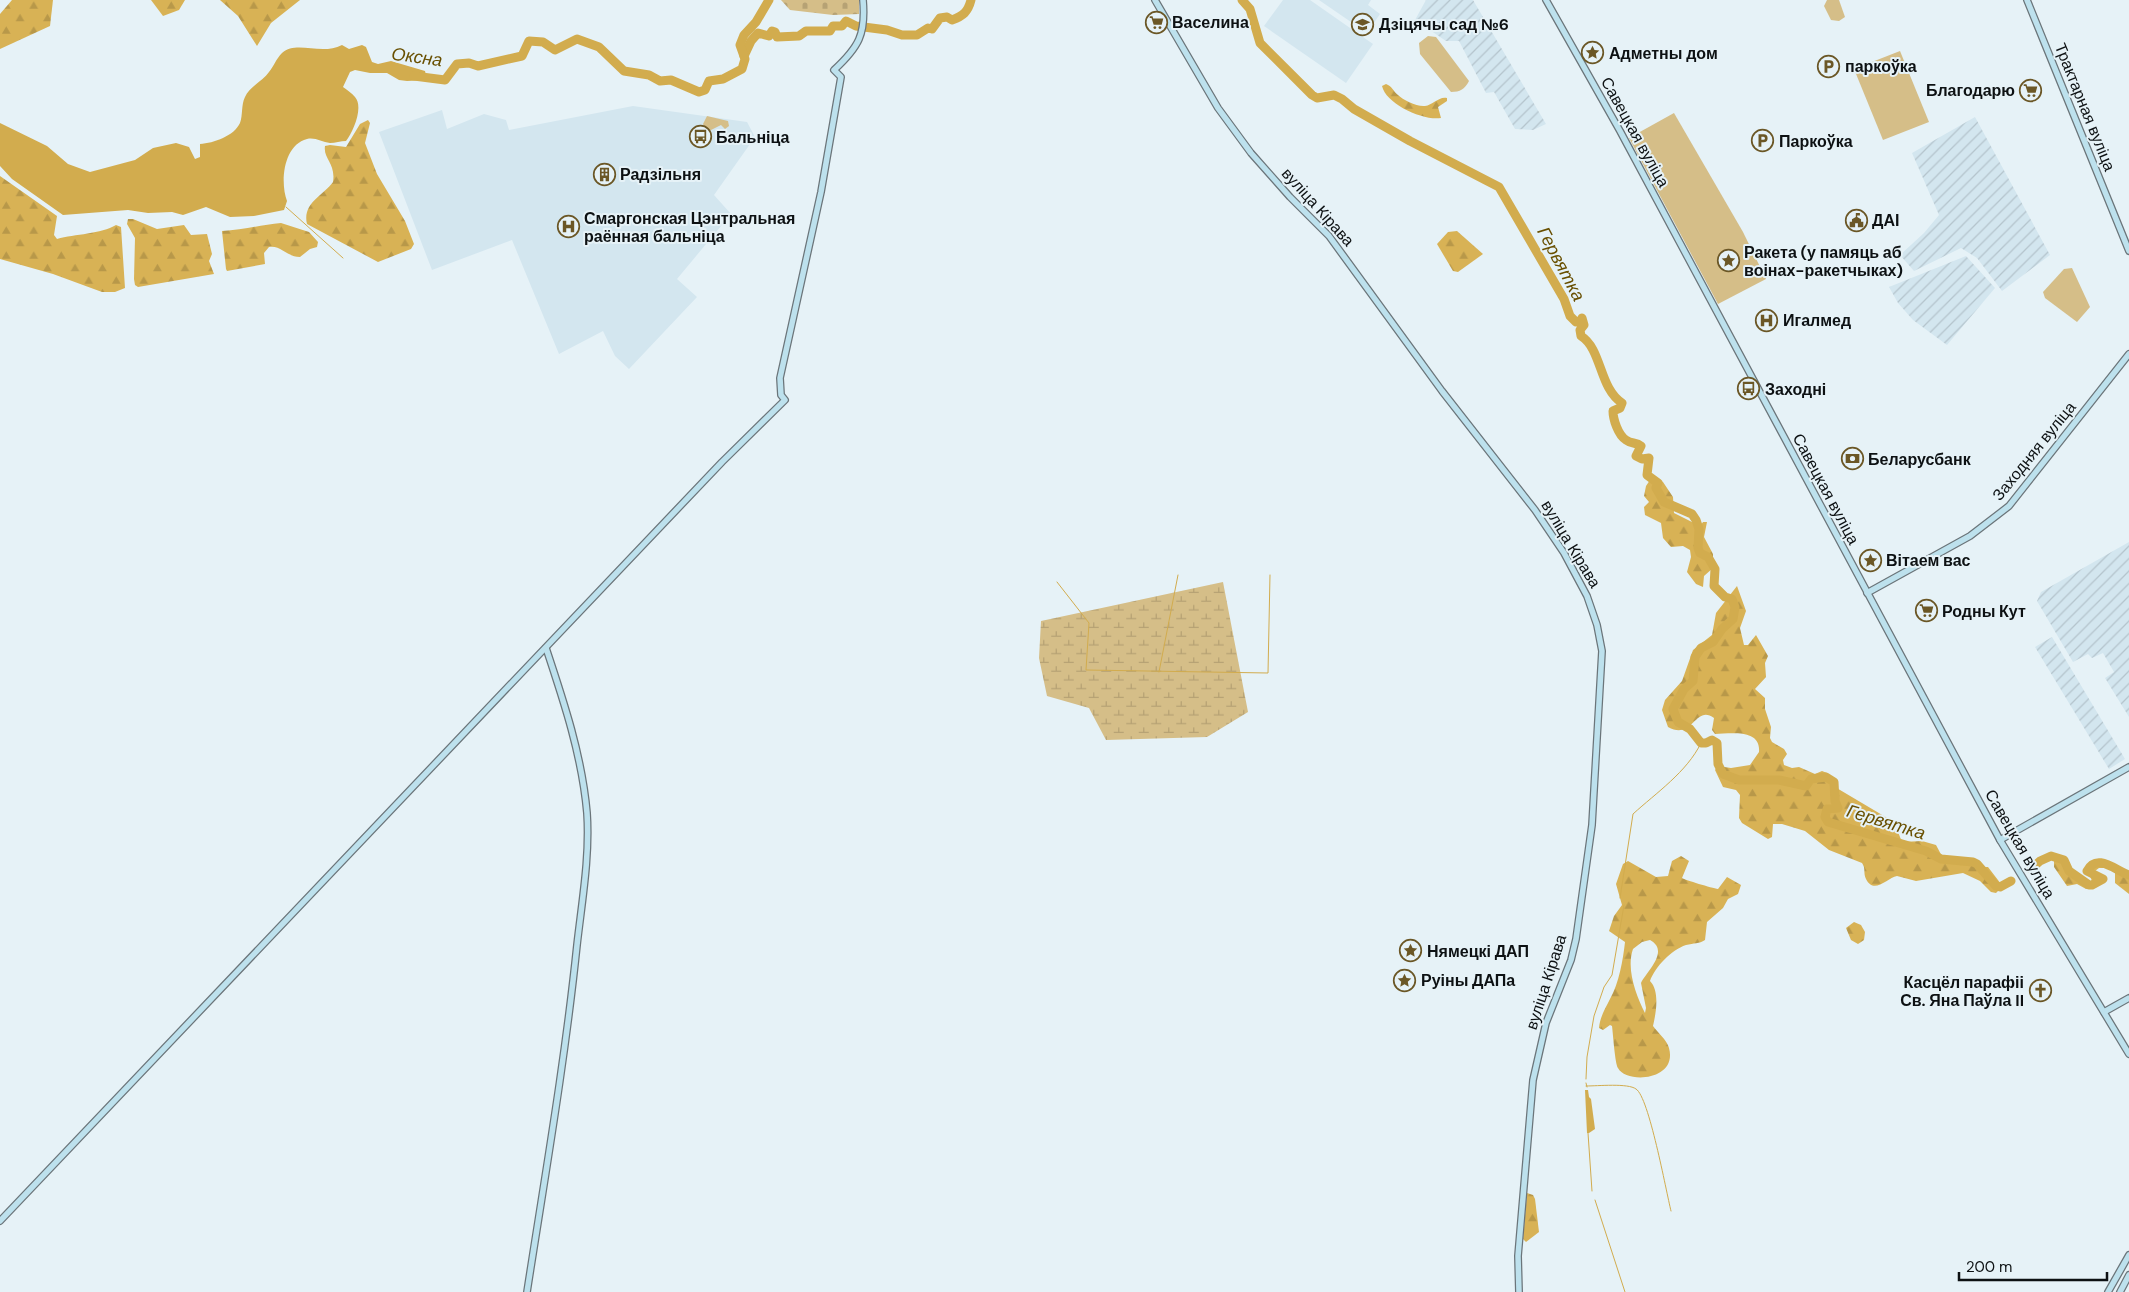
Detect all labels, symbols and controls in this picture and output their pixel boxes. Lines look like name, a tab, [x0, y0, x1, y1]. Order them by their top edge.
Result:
supermarket icon: Васелина	[1144, 10, 1168, 34]
place label: Васелина	[1172, 12, 1249, 33]
school or university icon: Дзіцячы сад №6	[1351, 12, 1375, 36]
place label: Дзіцячы сад №6	[1379, 14, 1509, 35]
street label: Трактарная вуліца	[2050, 40, 2120, 174]
place icon: Адметны дом	[1581, 41, 1605, 65]
water label: Оксна	[390, 42, 444, 72]
place label: Адметны дом	[1609, 43, 1718, 64]
parking icon: паркоўка	[1817, 54, 1841, 78]
place label: паркоўка	[1845, 56, 1917, 77]
street label: Савецкая вуліца	[1596, 73, 1674, 191]
supermarket icon: Благодарю	[2019, 78, 2043, 102]
place label: Благодарю	[1926, 80, 2015, 101]
bus stop icon: Бальніца	[688, 125, 712, 149]
place label: Бальніца	[716, 127, 790, 148]
parking icon: Паркоўка	[1751, 129, 1775, 153]
place label: Паркоўка	[1779, 131, 1853, 152]
building icon: Радзільня	[592, 162, 616, 186]
street label: вуліца Кірава	[1277, 163, 1359, 251]
place label: Радзільня	[620, 164, 701, 185]
place label: Смаргонская Цэнтральная раённая бальніца	[584, 208, 795, 247]
public building icon: ДАІ	[1844, 208, 1868, 232]
place label: ДАІ	[1872, 210, 1899, 231]
hospital icon: Смаргонская Цэнтральная раённая бальніца	[556, 215, 580, 239]
water label: Гервятка	[1531, 223, 1591, 305]
place label: Ракета (у памяць аб воінах-ракетчыках)	[1744, 242, 1903, 281]
place icon: Ракета (у памяць аб воінах-ракетчыках)	[1716, 249, 1740, 273]
hospital icon: Игалмед	[1755, 308, 1779, 332]
place label: Игалмед	[1783, 310, 1851, 331]
bus stop icon: Заходні	[1737, 377, 1761, 401]
place label: Заходні	[1765, 379, 1826, 400]
street label: Заходняя вуліца	[1988, 397, 2080, 505]
street label: Савецкая вуліца	[1788, 430, 1864, 548]
bank icon: Беларусбанк	[1840, 447, 1864, 471]
place label: Беларусбанк	[1868, 449, 1972, 470]
street label: вуліца Кірава	[1537, 496, 1606, 592]
place icon: Вітаем вас	[1858, 548, 1882, 572]
place label: Вітаем вас	[1886, 550, 1971, 571]
supermarket icon: Родны Кут	[1914, 599, 1938, 623]
place label: Родны Кут	[1942, 601, 2026, 622]
street label: Савецкая вуліца	[1980, 786, 2060, 903]
water label: Гервятка	[1844, 799, 1928, 845]
street label: вуліца Кірава	[1521, 932, 1571, 1032]
place icon: Нямецкі ДАП	[1399, 939, 1423, 963]
place label: Нямецкі ДАП	[1427, 941, 1529, 962]
place icon: Руіны ДАПа	[1393, 968, 1417, 992]
place label: Руіны ДАПа	[1421, 970, 1515, 991]
place label: Касцёл парафіі Св. Яна Паўла II	[1900, 972, 2024, 1011]
church icon: Касцёл парафіі Св. Яна Паўла II	[2028, 979, 2052, 1003]
scale bar	[1959, 1250, 2106, 1282]
text: 200 m	[1966, 1257, 2012, 1277]

